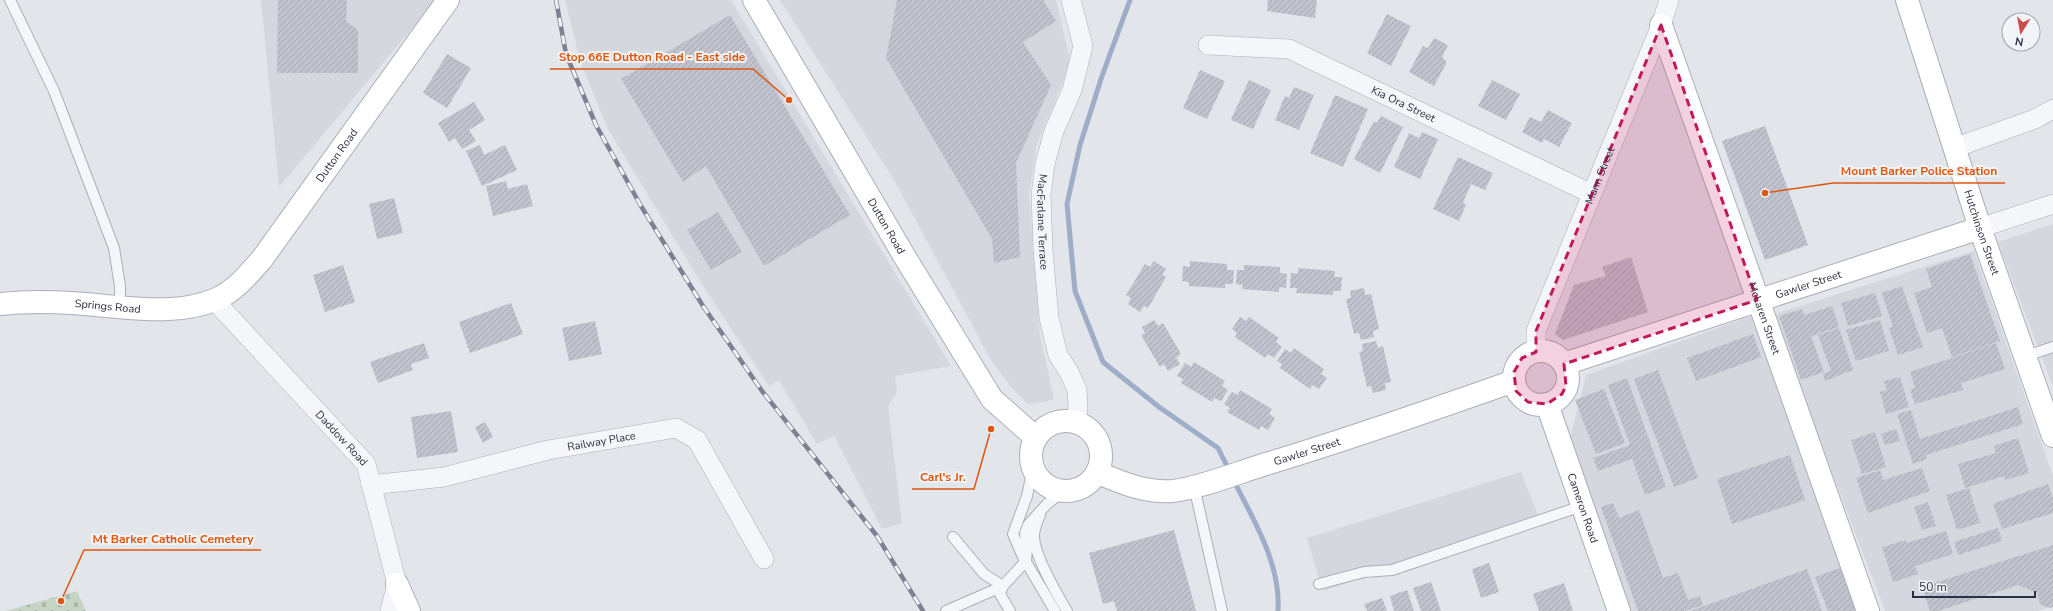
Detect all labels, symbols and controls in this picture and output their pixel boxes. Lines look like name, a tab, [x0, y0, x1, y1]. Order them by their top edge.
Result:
north arrow	[2001, 12, 2041, 52]
text: N	[2014, 33, 2025, 49]
callout: Stop 66E Dutton Road - East side	[550, 45, 753, 69]
text: Stop 66E Dutton Road - East side	[559, 49, 746, 65]
street label: Kia Ora Street	[1369, 83, 1438, 126]
street label: Dutton Road	[313, 126, 361, 185]
street label: Mann Street	[1582, 145, 1618, 207]
callout: Mount Barker Police Station	[1833, 159, 2005, 183]
text: Mount Barker Police Station	[1841, 163, 1997, 179]
street label: MacFarlane Terrace	[1033, 173, 1052, 271]
street label: Hutchinson Street	[1960, 188, 2003, 277]
street label: Dutton Road	[864, 195, 909, 257]
street label: Gawler Street	[1773, 267, 1844, 302]
street label: McLaren Street	[1745, 280, 1784, 356]
street label: Springs Road	[74, 296, 141, 317]
street label: Daddow Road	[312, 407, 371, 469]
street label: Railway Place	[566, 428, 637, 455]
street label: Gawler Street	[1272, 434, 1342, 469]
callout: Carl's Jr.	[912, 465, 974, 489]
text: Carl's Jr.	[920, 469, 966, 485]
street label: Cameron Road	[1564, 471, 1602, 545]
callout: Mt Barker Catholic Cemetery	[84, 526, 261, 550]
text: Mt Barker Catholic Cemetery	[92, 531, 254, 547]
scale bar	[1913, 573, 2035, 599]
text: 50 m	[1919, 579, 1947, 595]

